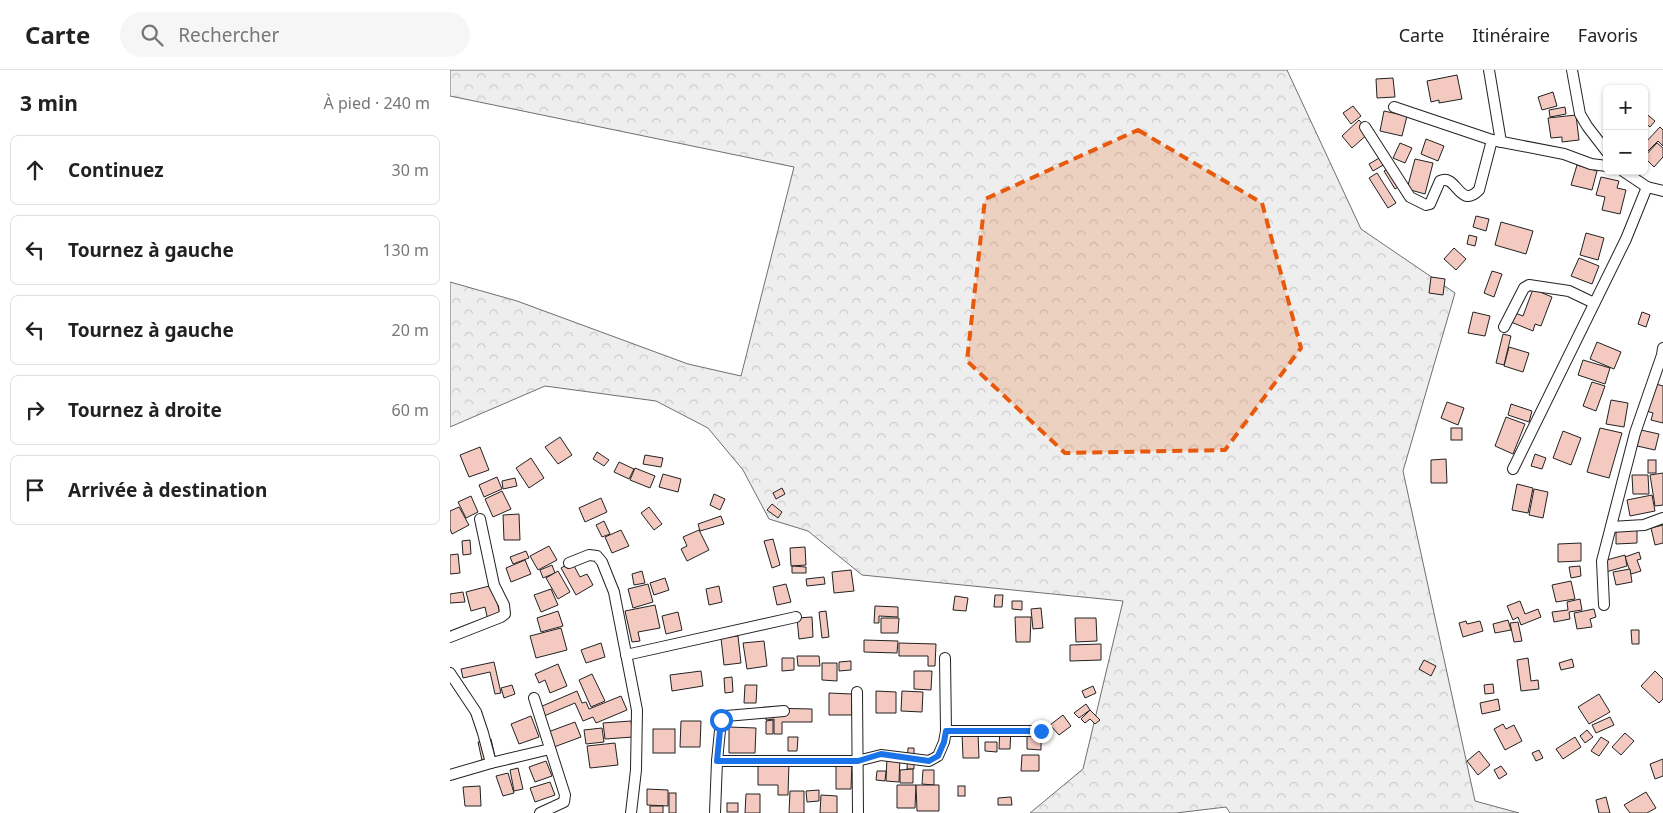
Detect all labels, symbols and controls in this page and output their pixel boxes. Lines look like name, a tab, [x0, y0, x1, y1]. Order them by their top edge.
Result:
search box	[120, 12, 470, 57]
text: Carte	[25, 18, 90, 51]
icon: search	[138, 21, 166, 49]
text: Rechercher	[178, 22, 279, 48]
text: Carte	[1399, 23, 1444, 47]
text: Itinéraire	[1472, 23, 1550, 47]
text: Favoris	[1578, 23, 1638, 47]
map controls	[1603, 85, 1648, 175]
button: +	[1603, 85, 1648, 130]
text: 3 min	[20, 89, 78, 117]
text: À pied · 240 m	[324, 92, 430, 114]
button: −	[1603, 130, 1648, 175]
icon: ahead	[21, 156, 49, 184]
text: Continuez	[68, 157, 164, 183]
text: 30 m	[392, 159, 429, 181]
icon: left	[21, 236, 49, 264]
text: Tournez à gauche	[68, 237, 234, 263]
text: 130 m	[382, 239, 429, 261]
icon: left	[21, 316, 49, 344]
text: Tournez à gauche	[68, 317, 234, 343]
text: 20 m	[392, 319, 429, 341]
icon: right	[21, 396, 49, 424]
text: Tournez à droite	[68, 397, 222, 423]
text: 60 m	[392, 399, 429, 421]
icon: arrive	[21, 476, 49, 504]
text: Arrivée à destination	[68, 477, 267, 503]
route start	[710, 709, 733, 732]
route end	[1030, 720, 1053, 743]

